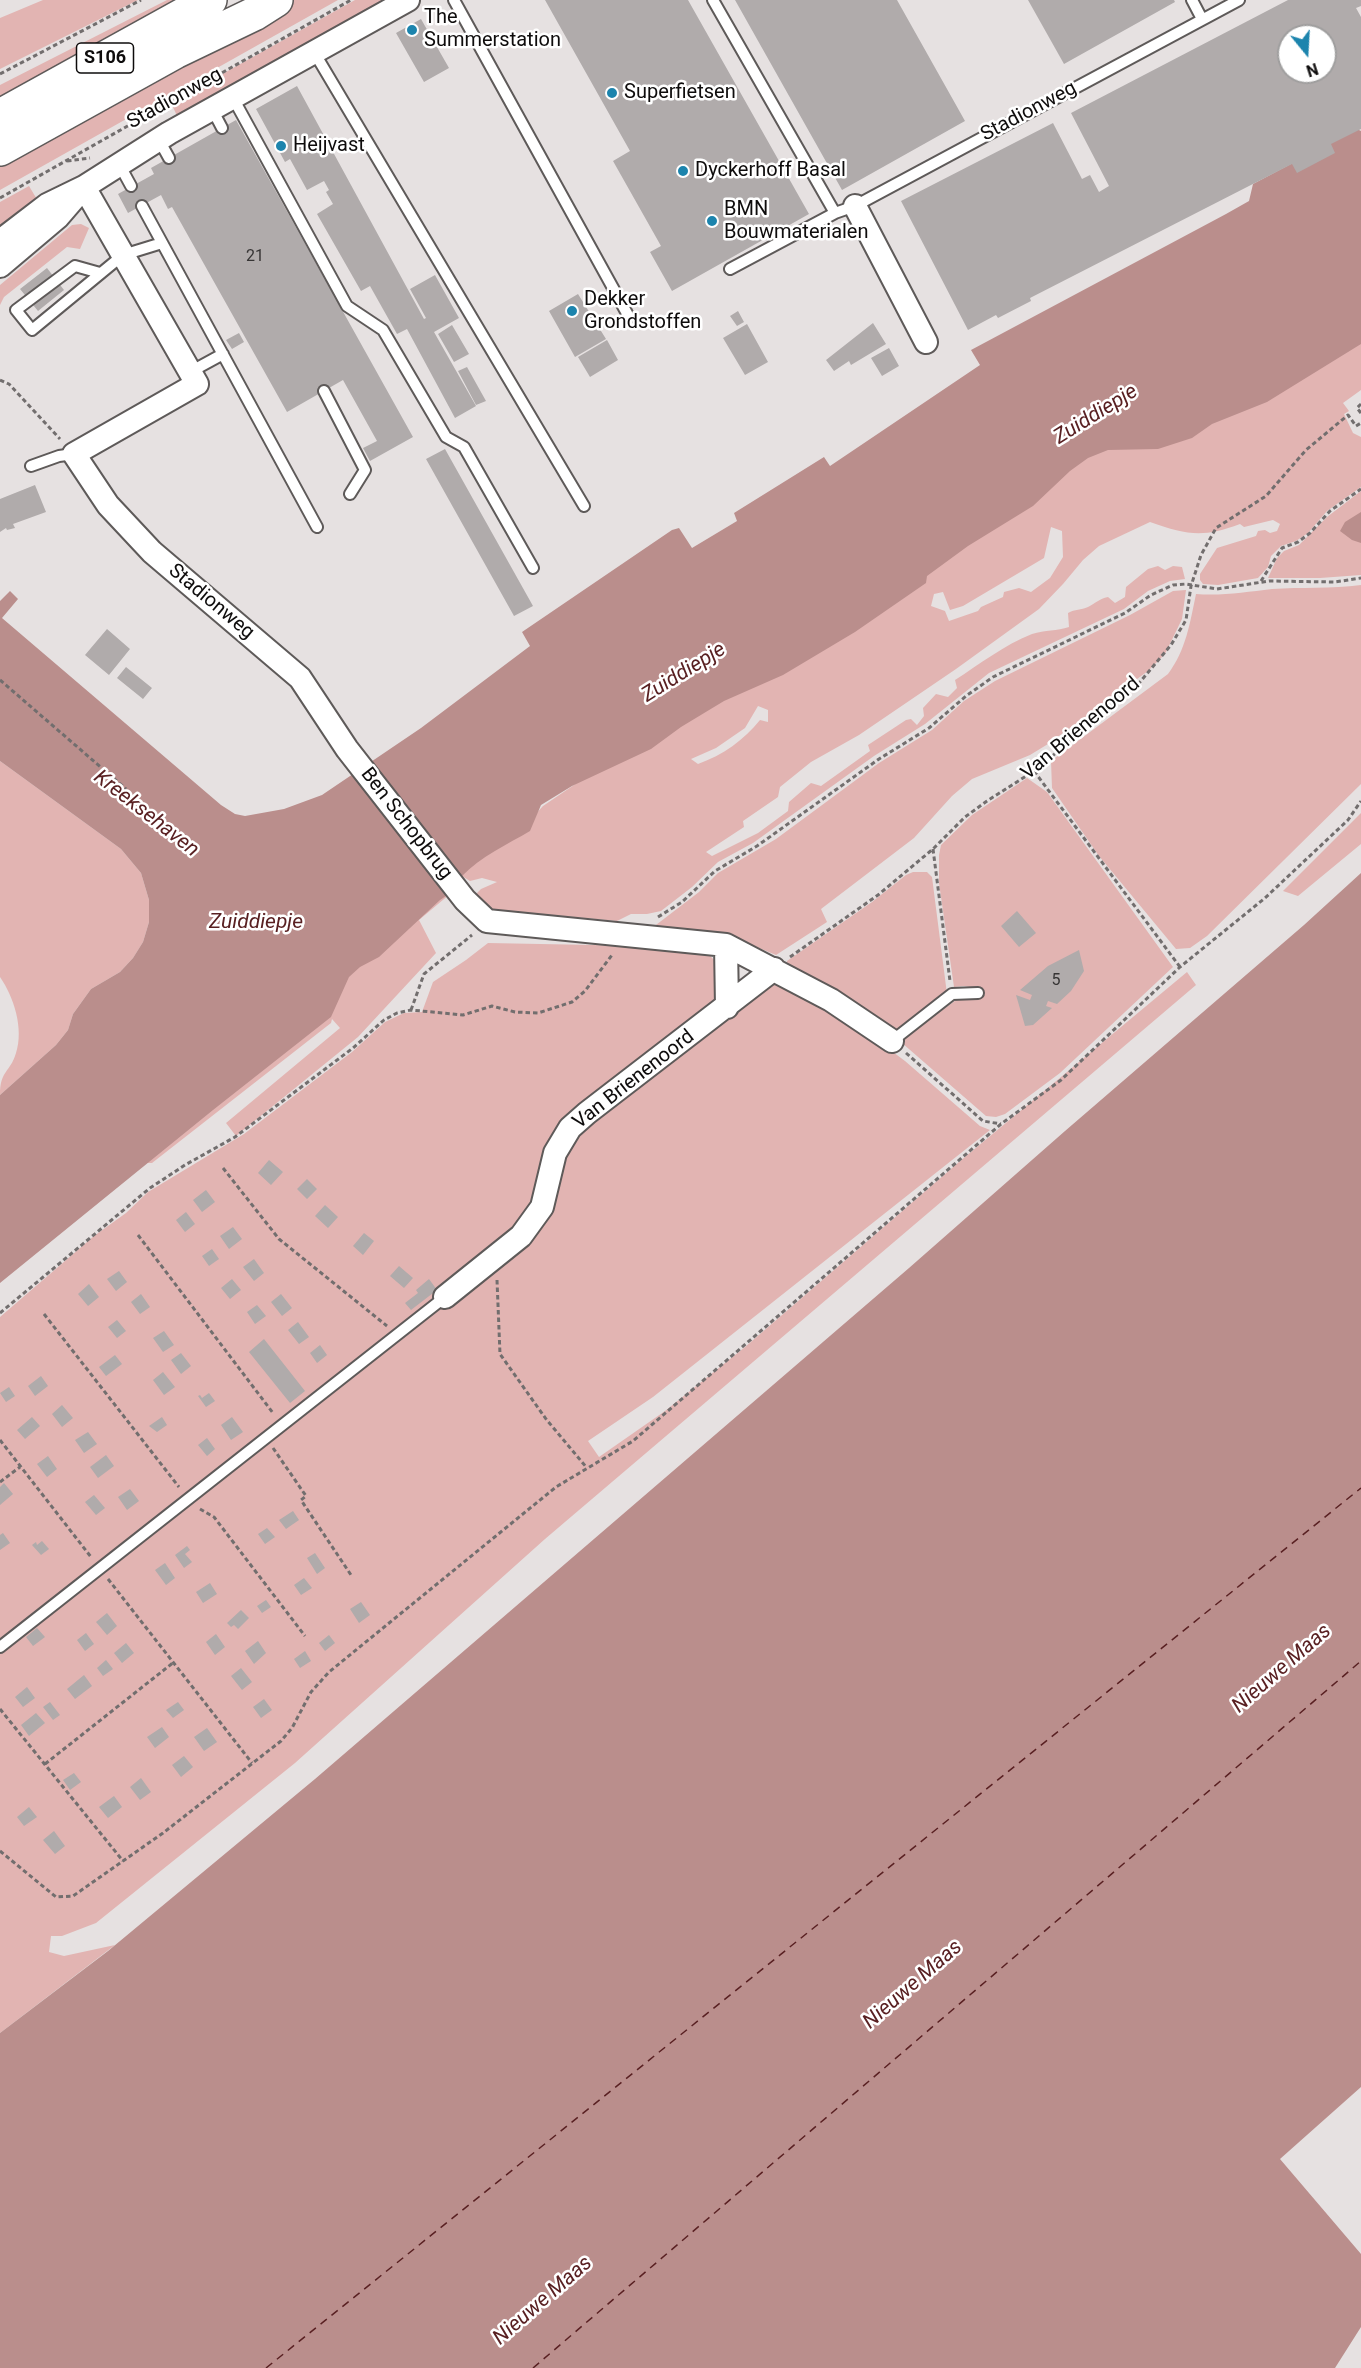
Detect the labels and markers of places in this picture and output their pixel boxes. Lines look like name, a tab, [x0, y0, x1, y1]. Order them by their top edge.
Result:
place label: The Summerstation	[424, 6, 561, 53]
marker: The Summerstation	[405, 23, 419, 37]
place label: Superfietsen	[624, 81, 736, 105]
marker: Superfietsen	[605, 86, 619, 100]
place label: Heijvast	[293, 134, 365, 158]
marker: Heijvast	[274, 139, 288, 153]
place label: Dyckerhoff Basal	[695, 159, 846, 183]
marker: Dyckerhoff Basal	[676, 164, 690, 178]
place label: BMN Bouwmaterialen	[724, 198, 869, 245]
marker: BMN Bouwmaterialen	[705, 214, 719, 228]
place label: Dekker Grondstoffen	[584, 288, 701, 335]
marker: Dekker Grondstoffen	[565, 304, 579, 318]

